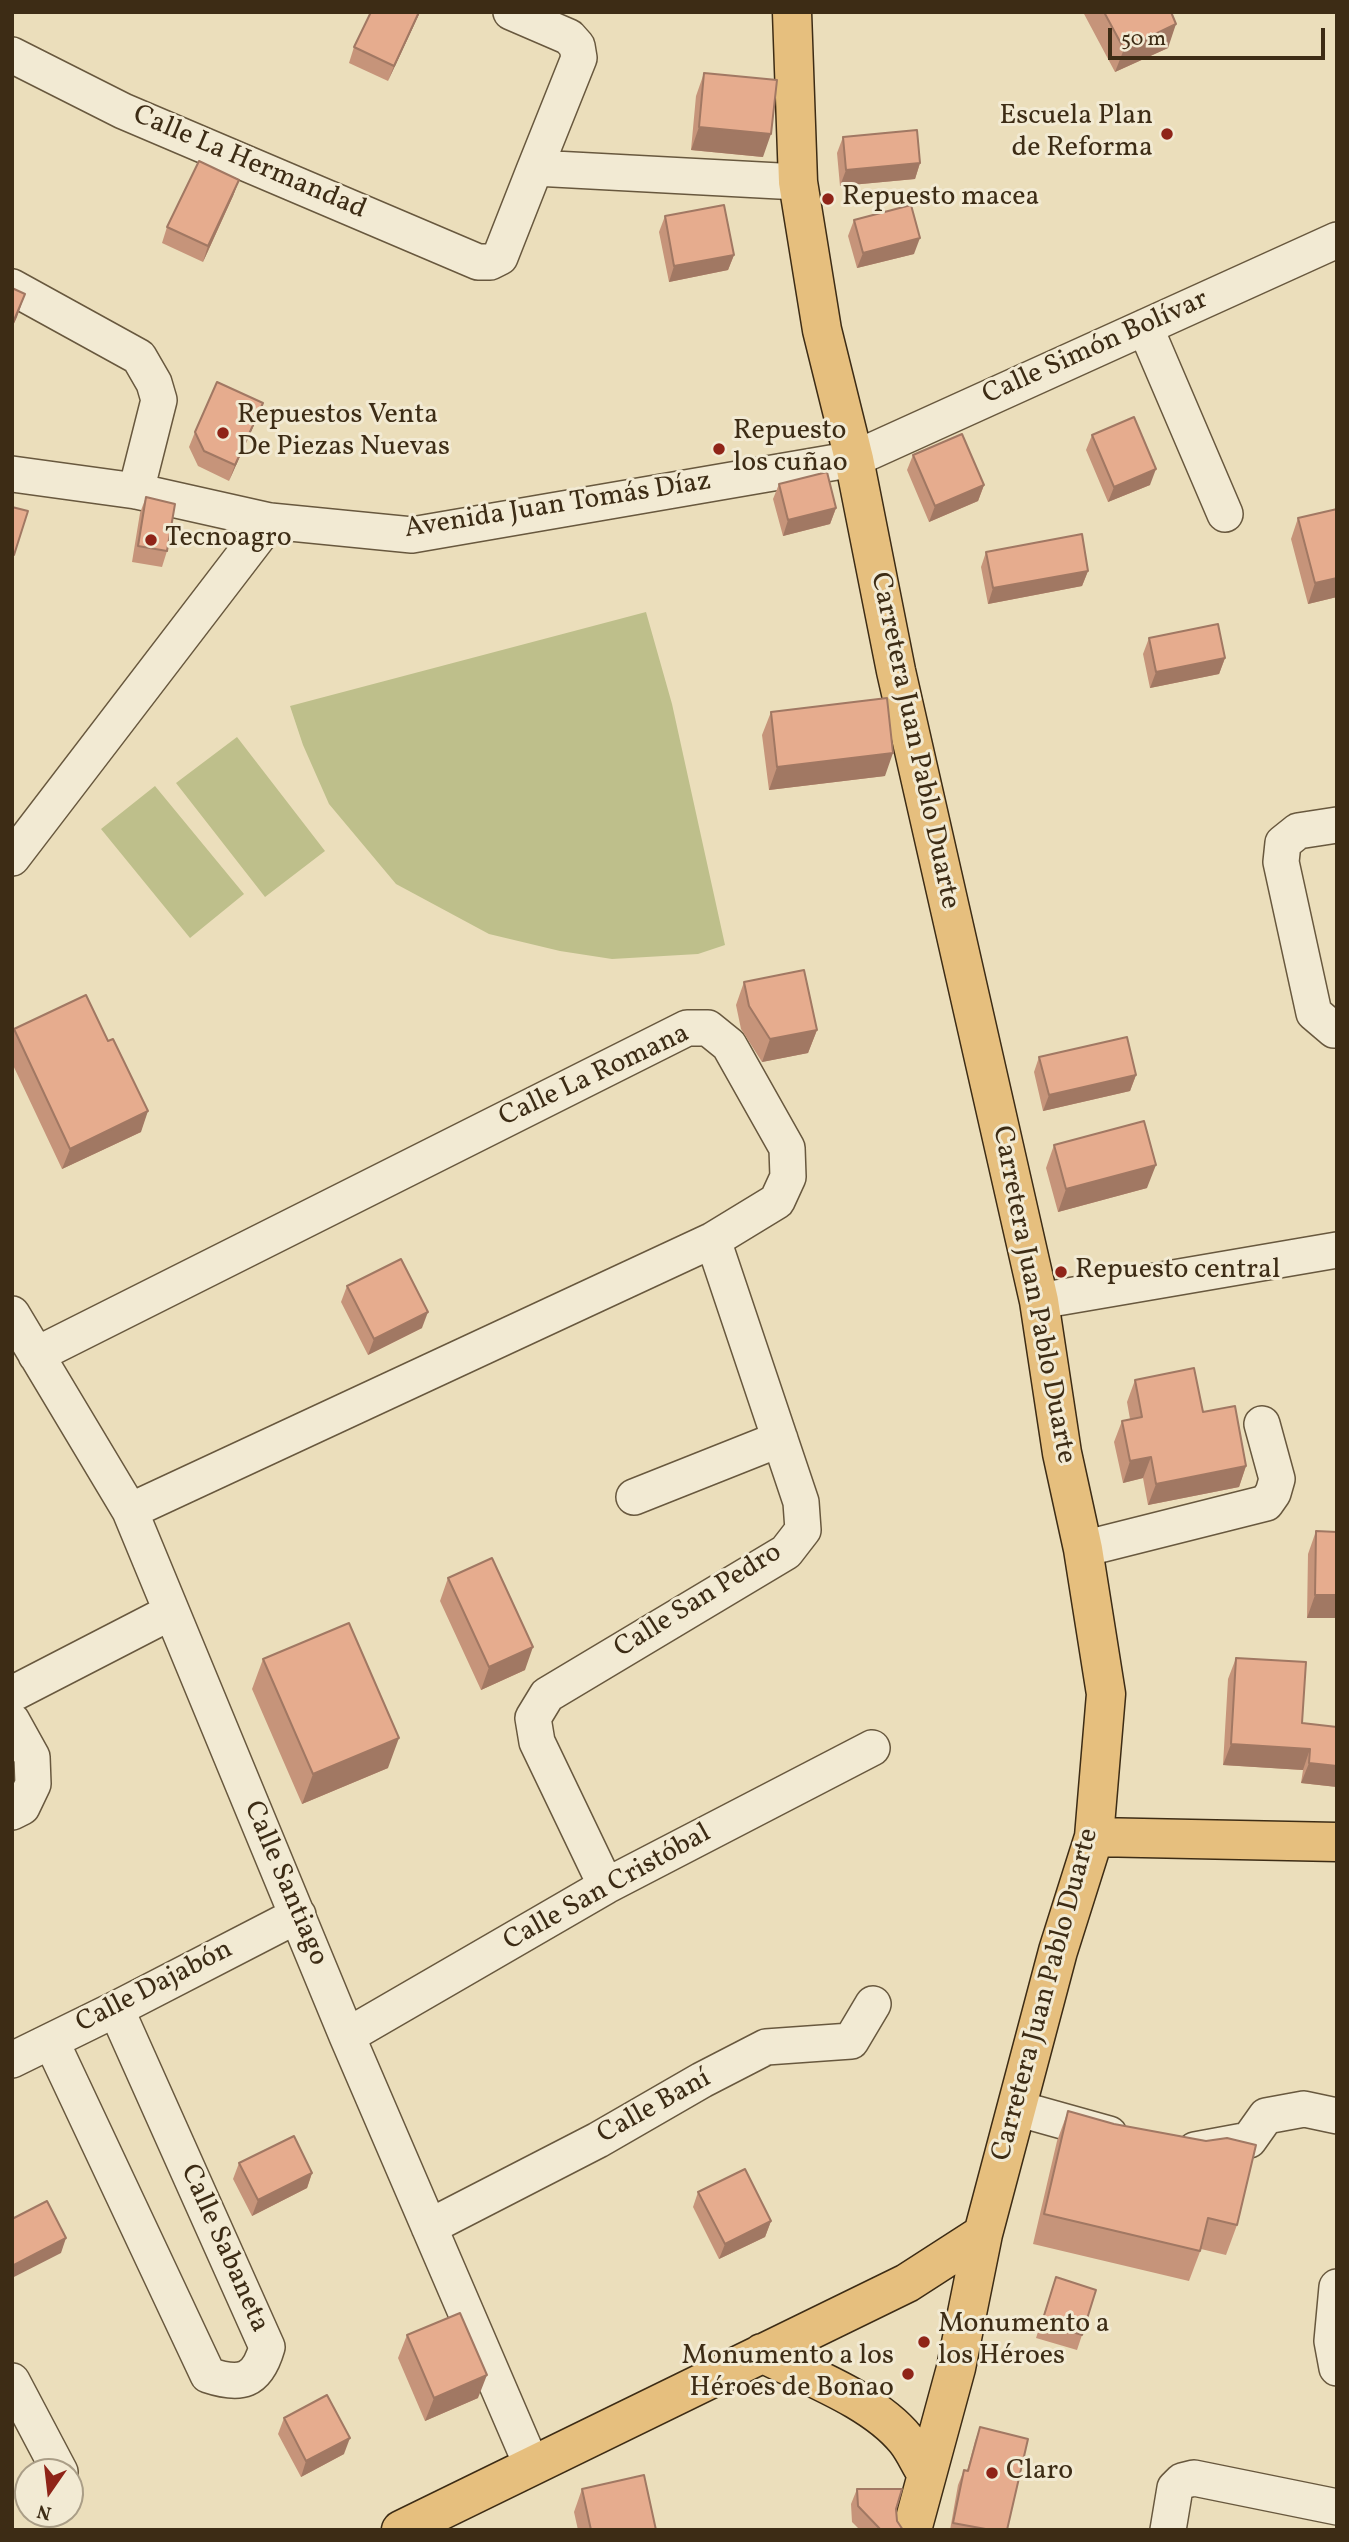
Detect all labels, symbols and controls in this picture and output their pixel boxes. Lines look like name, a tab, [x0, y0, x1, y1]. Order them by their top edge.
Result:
scale bar	[1111, 14, 1328, 58]
text: 50 m	[1121, 25, 1166, 54]
street label: Calle La Hermandad	[127, 100, 371, 228]
place label: Escuela Plan de Reforma	[999, 101, 1153, 167]
marker: Escuela Plan de Reforma	[1159, 126, 1175, 142]
place label: Repuesto macea	[842, 182, 1039, 216]
marker: Repuesto macea	[820, 191, 836, 207]
street label: Calle Simón Bolívar	[978, 284, 1214, 414]
place label: Repuestos Venta De Piezas Nuevas	[237, 400, 450, 466]
place label: Repuesto los cuñao	[733, 416, 848, 482]
marker: Repuestos Venta De Piezas Nuevas	[215, 425, 231, 441]
marker: Repuesto los cuñao	[711, 441, 727, 457]
street label: Avenida Juan Tomás Díaz	[402, 466, 714, 548]
place label: Tecnoagro	[165, 523, 292, 557]
marker: Tecnoagro	[143, 532, 159, 548]
street label: Carretera Juan Pablo Duarte	[861, 570, 965, 912]
street label: Calle La Romana	[495, 1018, 695, 1136]
street label: Carretera Juan Pablo Duarte	[983, 1123, 1081, 1467]
place label: Repuesto central	[1075, 1255, 1280, 1289]
marker: Repuesto central	[1053, 1264, 1069, 1280]
street label: Calle San Pedro	[609, 1537, 789, 1667]
street label: Calle Santiago	[234, 1797, 334, 1971]
street label: Calle San Cristóbal	[498, 1818, 718, 1960]
street label: Carretera Juan Pablo Duarte	[986, 1825, 1108, 2165]
street label: Calle Dajabón	[71, 1934, 239, 2042]
street label: Calle Baní	[592, 2063, 718, 2153]
street label: Calle Sabaneta	[171, 2160, 275, 2338]
place label: Monumento a los Héroes	[938, 2309, 1110, 2375]
marker: Monumento a los Héroes	[916, 2334, 932, 2350]
place label: Monumento a los Héroes de Bonao	[681, 2341, 894, 2407]
marker: Monumento a los Héroes de Bonao	[900, 2366, 916, 2382]
place label: Claro	[1006, 2456, 1073, 2490]
north arrow	[14, 2458, 84, 2528]
marker: Claro	[984, 2465, 1000, 2481]
text: N	[35, 2497, 54, 2526]

